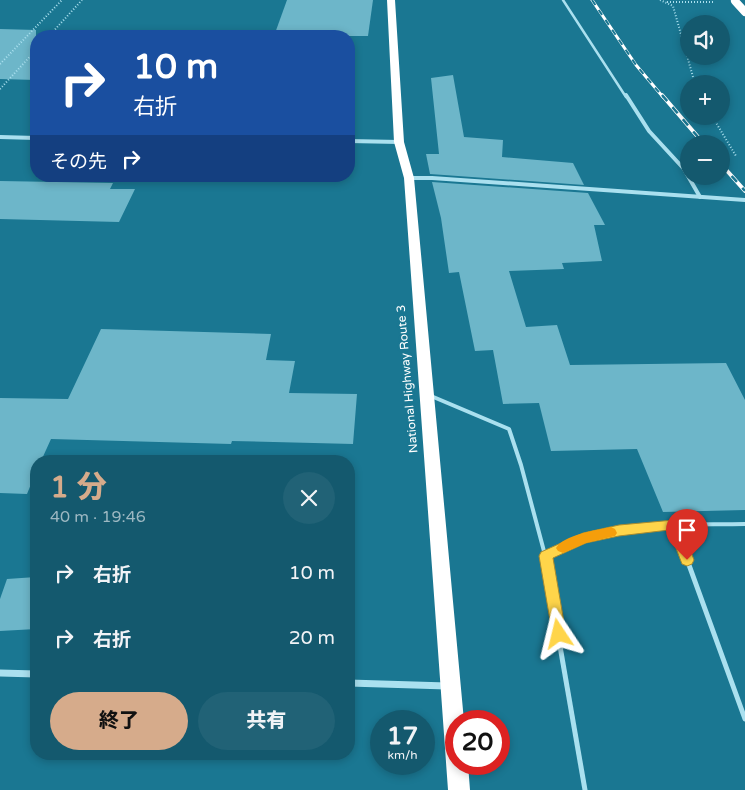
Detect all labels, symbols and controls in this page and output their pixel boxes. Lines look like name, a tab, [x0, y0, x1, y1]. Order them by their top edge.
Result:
map controls	[680, 15, 730, 185]
button: sound	[680, 15, 730, 65]
text: 10 m	[133, 46, 218, 88]
icon: right	[50, 50, 115, 115]
button: +	[680, 75, 730, 125]
text: 右折	[133, 94, 177, 120]
button: −	[680, 135, 730, 185]
icon: right	[117, 145, 145, 173]
text: その先	[50, 151, 107, 173]
street label: National Highway Route 3	[394, 304, 420, 454]
text: 1 分	[50, 469, 107, 506]
button: close	[283, 472, 335, 524]
text: 40 m · 19:46	[50, 507, 146, 527]
pin	[666, 509, 708, 560]
icon: arrive	[673, 516, 701, 544]
icon: right	[50, 559, 78, 587]
text: 10 m	[289, 562, 335, 584]
text: 右折	[93, 564, 131, 586]
position arrow	[532, 607, 584, 659]
icon: right	[50, 624, 78, 652]
text: 20 m	[289, 627, 335, 649]
text: 右折	[93, 629, 131, 651]
button: 終了	[50, 692, 188, 750]
button: 共有	[198, 692, 335, 750]
speed limit sign: 20	[445, 710, 510, 775]
text: 17	[387, 721, 418, 751]
text: km/h	[387, 748, 418, 762]

